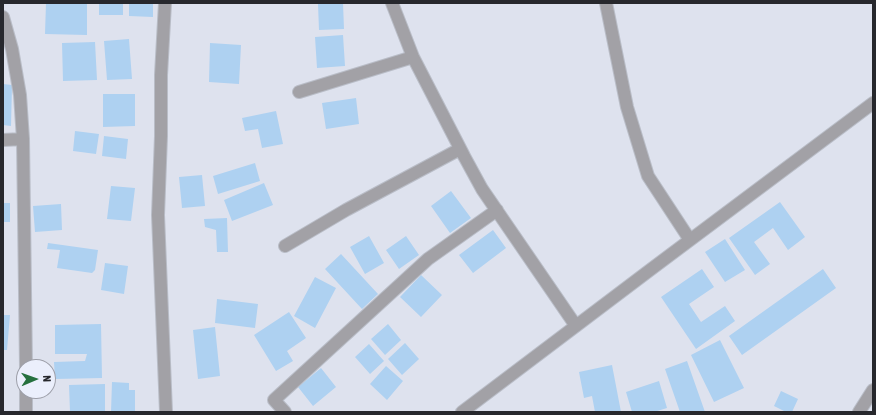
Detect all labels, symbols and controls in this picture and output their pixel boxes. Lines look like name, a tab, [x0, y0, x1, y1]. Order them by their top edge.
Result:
north arrow	[16, 359, 56, 399]
text: N	[41, 375, 53, 382]

